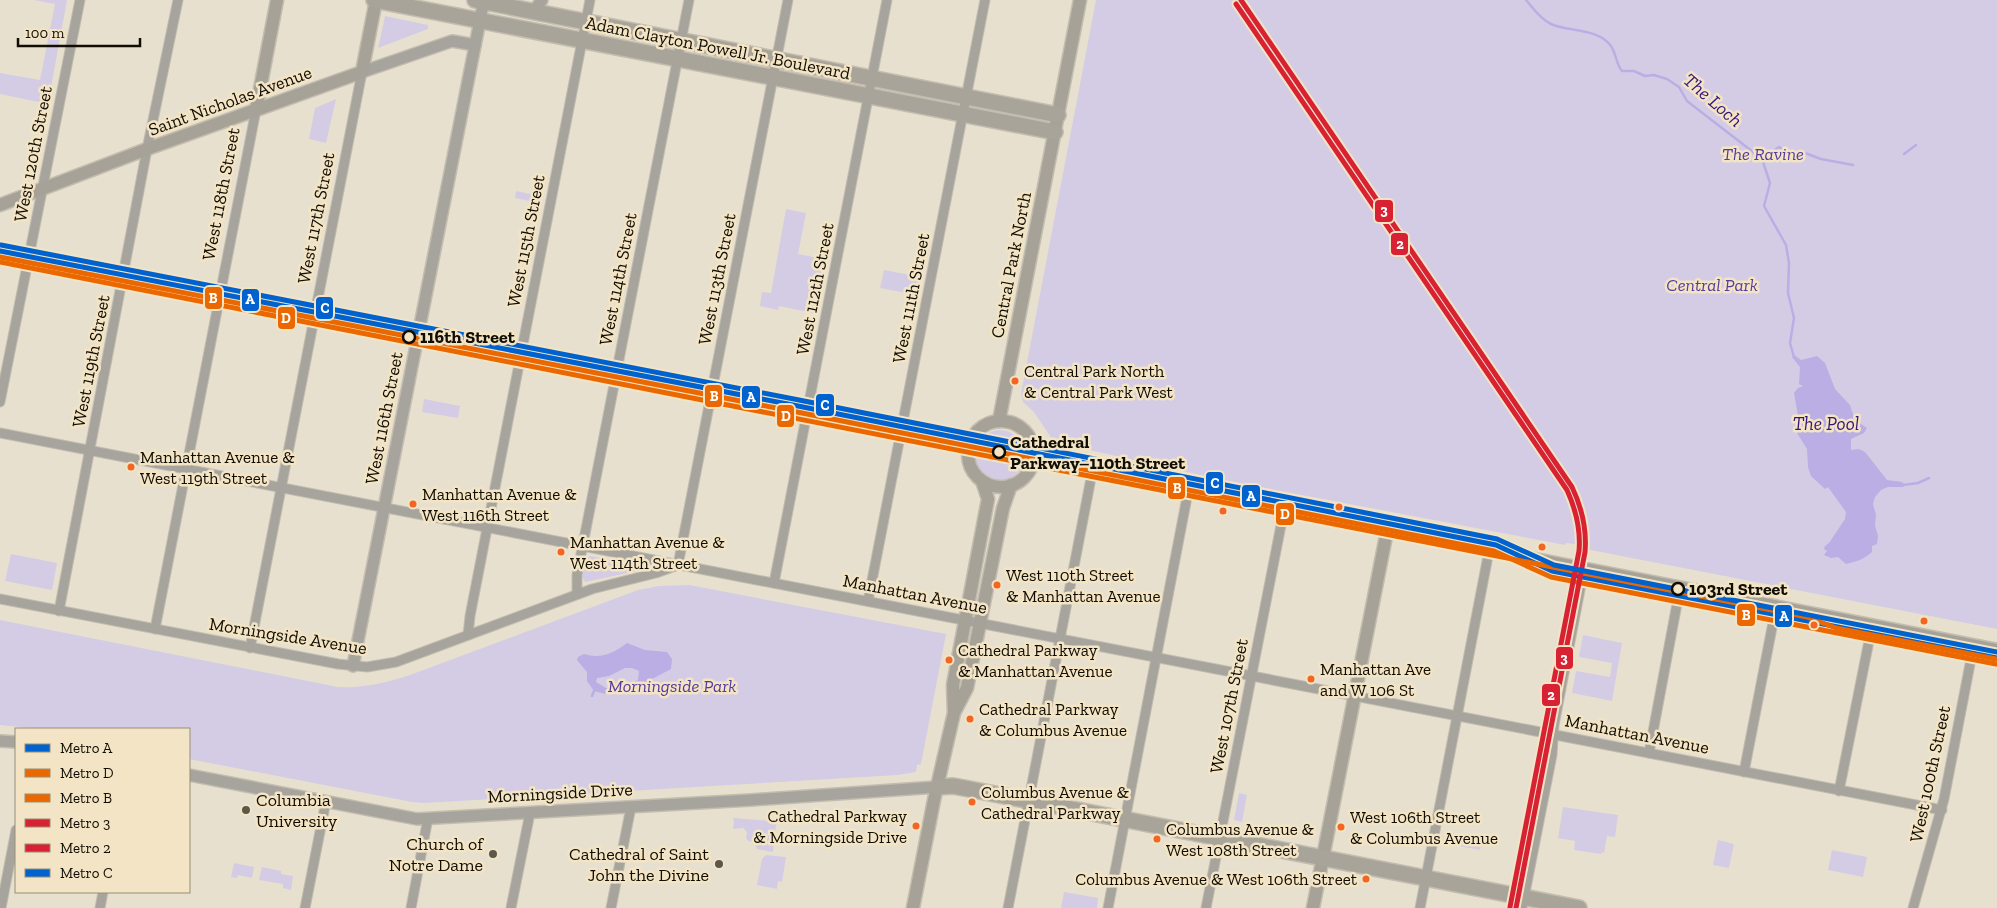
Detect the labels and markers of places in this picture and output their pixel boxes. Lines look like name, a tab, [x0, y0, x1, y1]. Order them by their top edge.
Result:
place label: 116th Street	[420, 326, 516, 348]
marker: 116th Street	[402, 330, 416, 344]
place label: Central Park North & Central Park West	[1024, 361, 1174, 402]
marker: Central Park North & Central Park West	[1010, 376, 1020, 386]
place label: Cathedral Parkway–110th Street	[1010, 431, 1186, 474]
marker: Cathedral Parkway–110th Street	[992, 445, 1006, 459]
place label: Manhattan Avenue & West 119th Street	[140, 447, 295, 488]
marker: Manhattan Avenue & West 119th Street	[126, 462, 136, 472]
place label: Manhattan Avenue & West 116th Street	[422, 484, 577, 525]
marker: Manhattan Avenue & West 116th Street	[408, 499, 418, 509]
unlabelled marker	[1334, 502, 1344, 512]
unlabelled marker	[1218, 506, 1228, 516]
place label: Manhattan Avenue & West 114th Street	[570, 532, 725, 573]
unlabelled marker	[1537, 542, 1547, 552]
marker: Manhattan Avenue & West 114th Street	[556, 547, 566, 557]
place label: West 110th Street & Manhattan Avenue	[1006, 565, 1161, 606]
place label: 103rd Street	[1689, 578, 1788, 600]
marker: West 110th Street & Manhattan Avenue	[992, 580, 1002, 590]
marker: 103rd Street	[1671, 582, 1685, 596]
unlabelled marker	[1919, 616, 1929, 626]
unlabelled marker	[1809, 620, 1819, 630]
place label: Cathedral Parkway & Manhattan Avenue	[958, 640, 1113, 681]
marker: Cathedral Parkway & Manhattan Avenue	[944, 655, 954, 665]
place label: Manhattan Ave and W 106 St	[1320, 659, 1431, 700]
marker: Manhattan Ave and W 106 St	[1306, 674, 1316, 684]
place label: Cathedral Parkway & Columbus Avenue	[979, 699, 1127, 740]
marker: Cathedral Parkway & Columbus Avenue	[965, 714, 975, 724]
place label: Columbus Avenue & Cathedral Parkway	[981, 782, 1130, 823]
place label: Columbia University	[256, 789, 338, 832]
marker: Columbus Avenue & Cathedral Parkway	[967, 797, 977, 807]
marker: Columbia University	[240, 804, 252, 816]
place label: Cathedral Parkway & Morningside Drive	[753, 806, 907, 847]
place label: West 106th Street & Columbus Avenue	[1350, 807, 1498, 848]
place label: Columbus Avenue & West 108th Street	[1166, 819, 1315, 860]
marker: Cathedral Parkway & Morningside Drive	[911, 821, 921, 831]
marker: West 106th Street & Columbus Avenue	[1336, 822, 1346, 832]
place label: Church of Notre Dame	[389, 833, 484, 876]
marker: Columbus Avenue & West 108th Street	[1152, 834, 1162, 844]
place label: Cathedral of Saint John the Divine	[569, 843, 709, 886]
marker: Church of Notre Dame	[487, 848, 499, 860]
marker: Cathedral of Saint John the Divine	[713, 858, 725, 870]
place label: Columbus Avenue & West 106th Street	[1075, 869, 1358, 889]
marker: Columbus Avenue & West 106th Street	[1361, 874, 1371, 884]

